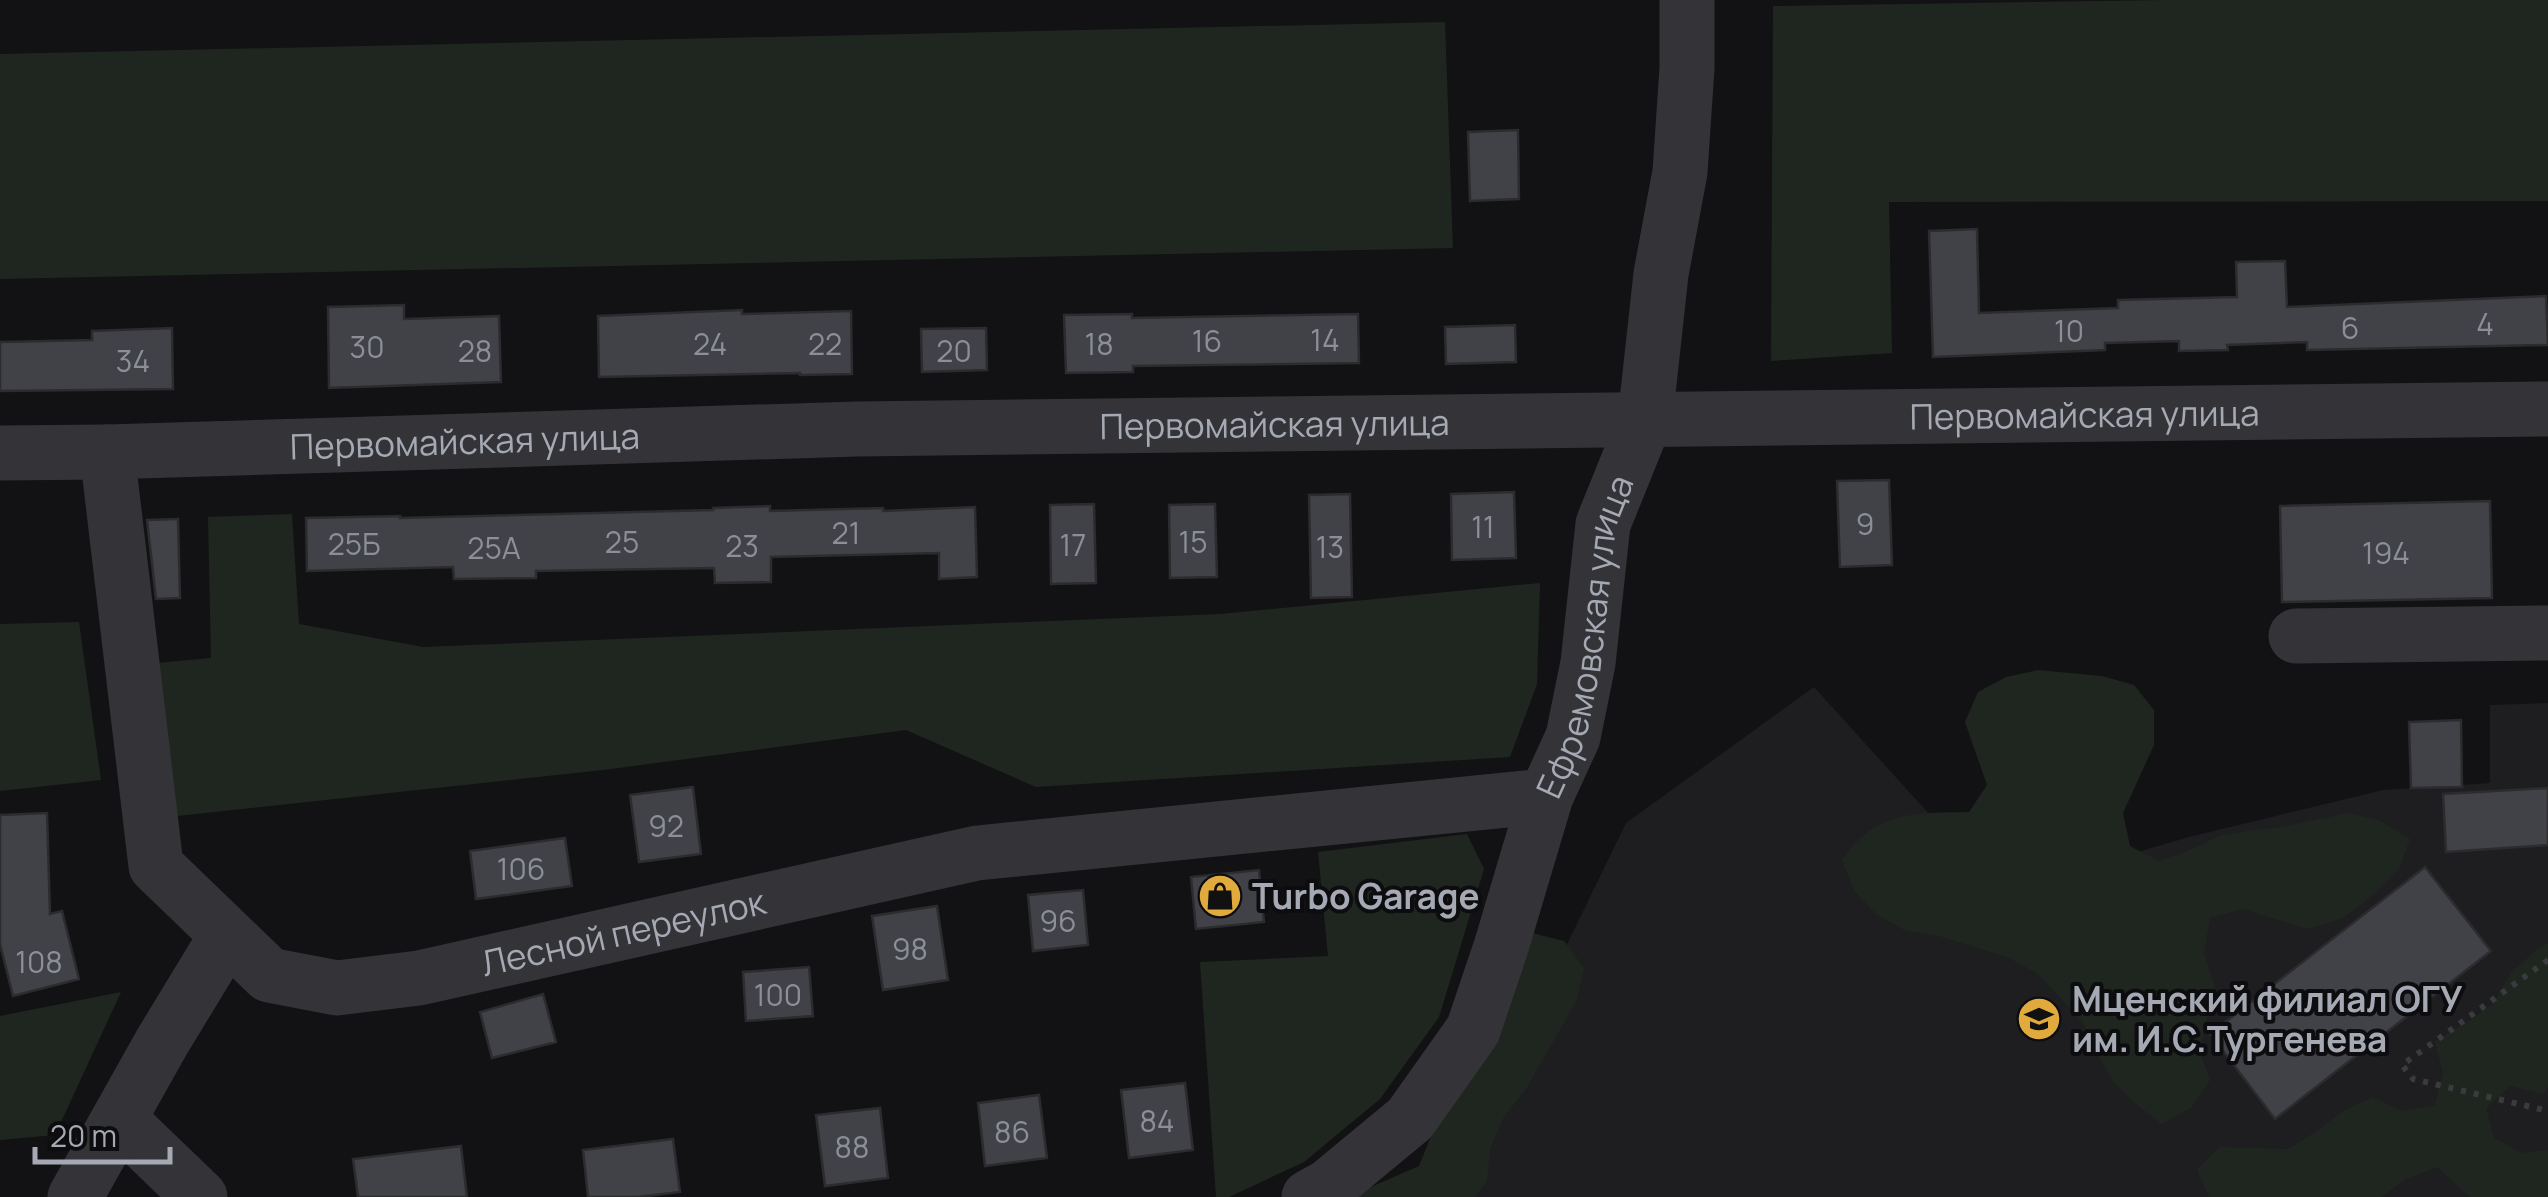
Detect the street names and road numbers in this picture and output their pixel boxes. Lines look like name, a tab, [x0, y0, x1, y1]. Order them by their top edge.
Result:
street label: Первомайская улица	[1909, 388, 2260, 441]
street label: Первомайская улица	[1099, 398, 1450, 450]
street label: Первомайская улица	[289, 412, 640, 470]
street label: Ефремовская улица	[1524, 468, 1644, 806]
street label: Лесной переулок	[477, 877, 771, 987]

